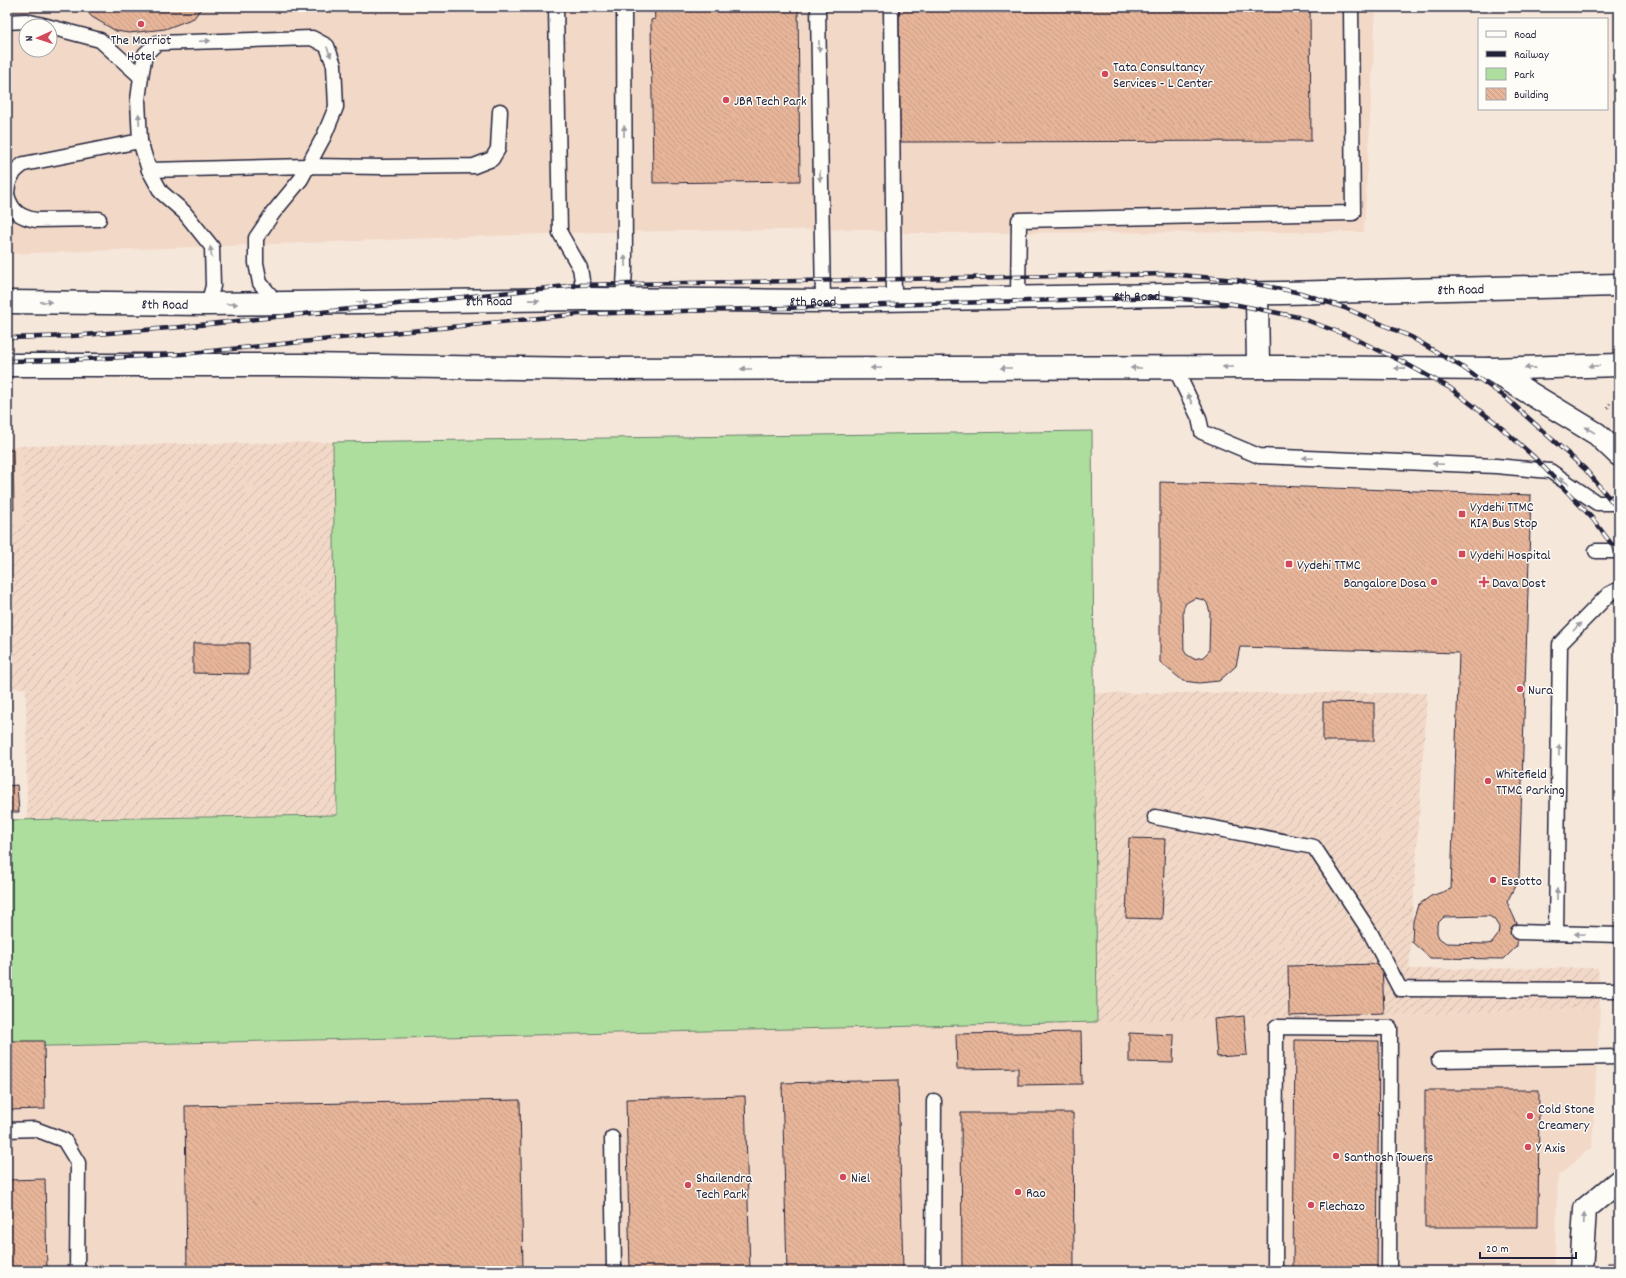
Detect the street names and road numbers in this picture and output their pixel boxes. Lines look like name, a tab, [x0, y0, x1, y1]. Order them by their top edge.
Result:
street label: 8th Road	[1437, 280, 1484, 301]
street label: 8th Road	[1113, 287, 1160, 308]
street label: 8th Road	[466, 292, 512, 313]
street label: 8th Road	[790, 293, 836, 313]
street label: 8th Road	[142, 295, 188, 316]

